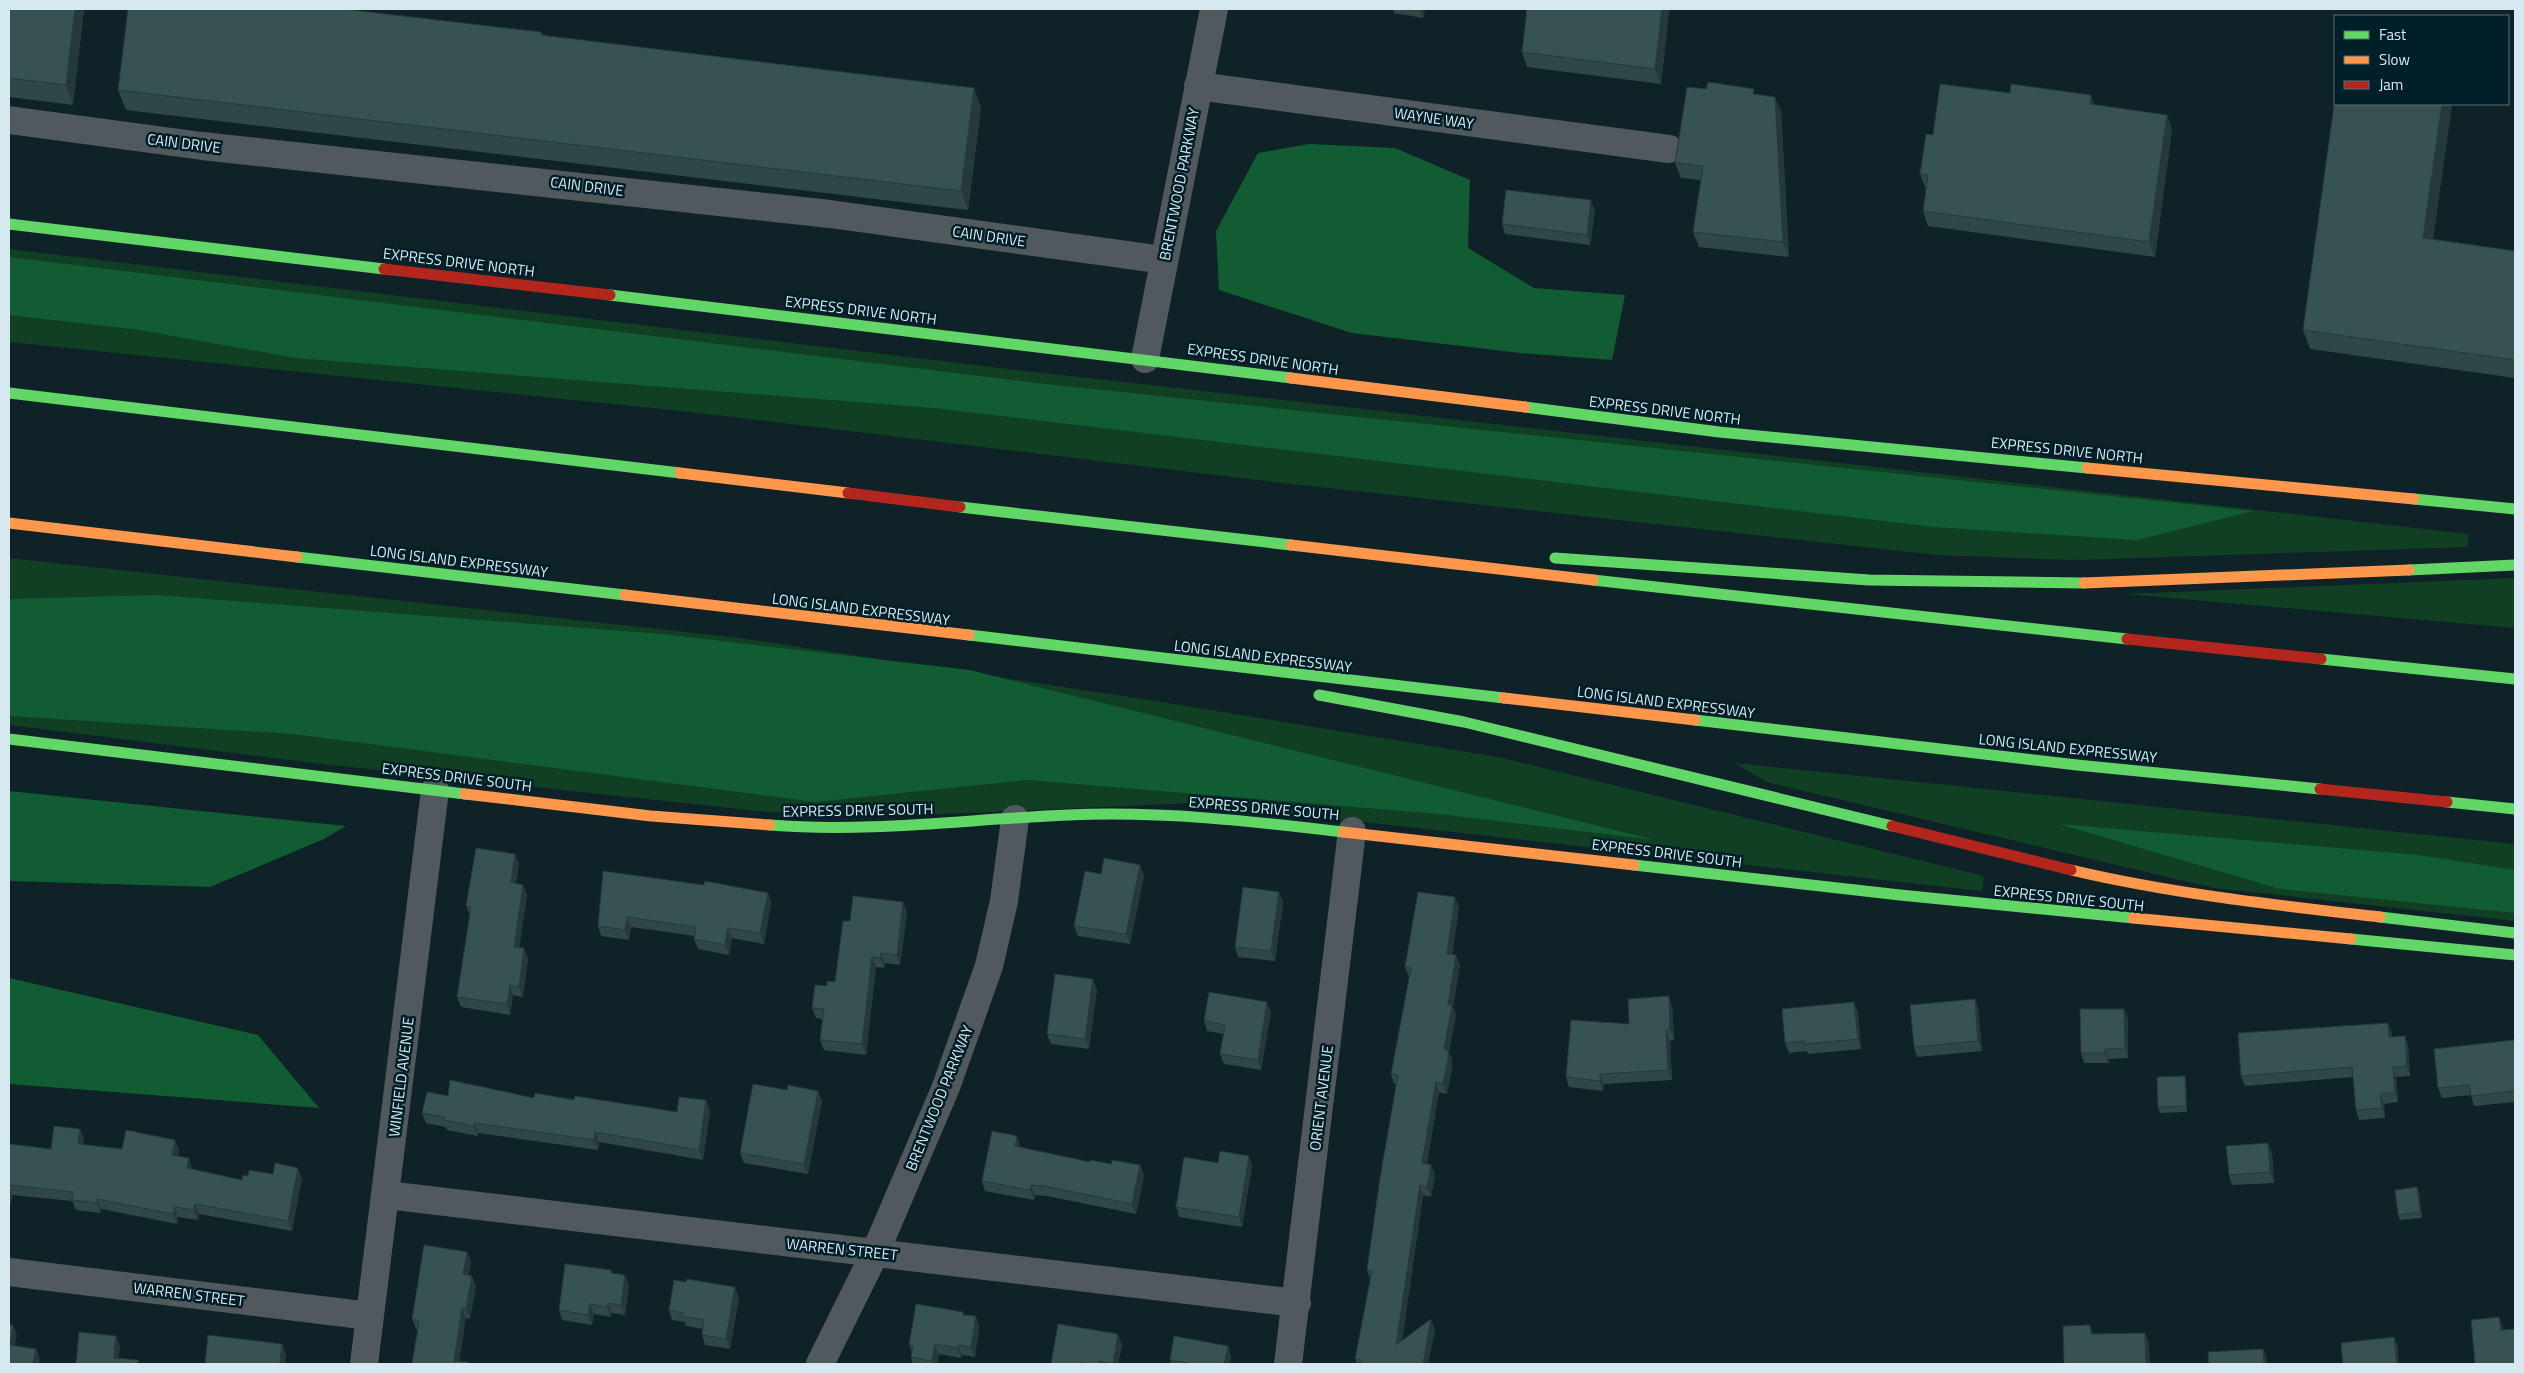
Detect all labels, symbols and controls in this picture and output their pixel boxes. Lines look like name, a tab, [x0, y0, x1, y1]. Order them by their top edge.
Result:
legend	[2334, 15, 2509, 105]
text: Fast	[2379, 23, 2407, 46]
text: Slow	[2379, 48, 2410, 71]
text: Jam	[2379, 73, 2403, 96]
street label: WAYNE WAY	[1393, 101, 1475, 135]
street label: BRENTWOOD PARKWAY	[1153, 106, 1205, 262]
street label: CAIN DRIVE	[146, 127, 222, 159]
street label: CAIN DRIVE	[549, 170, 625, 202]
street label: CAIN DRIVE	[951, 219, 1027, 253]
street label: EXPRESS DRIVE NORTH	[382, 241, 536, 283]
street label: EXPRESS DRIVE NORTH	[784, 289, 938, 331]
street label: EXPRESS DRIVE NORTH	[1186, 337, 1340, 381]
street label: EXPRESS DRIVE NORTH	[1588, 389, 1742, 431]
street label: EXPRESS DRIVE NORTH	[1990, 431, 2144, 469]
street label: LONG ISLAND EXPRESSWAY	[369, 539, 549, 583]
street label: LONG ISLAND EXPRESSWAY	[771, 587, 951, 631]
street label: LONG ISLAND EXPRESSWAY	[1173, 634, 1353, 678]
street label: LONG ISLAND EXPRESSWAY	[1576, 680, 1756, 724]
street label: LONG ISLAND EXPRESSWAY	[1978, 727, 2158, 769]
street label: EXPRESS DRIVE SOUTH	[381, 756, 533, 798]
street label: EXPRESS DRIVE SOUTH	[1188, 790, 1340, 826]
street label: EXPRESS DRIVE SOUTH	[782, 797, 934, 823]
street label: EXPRESS DRIVE SOUTH	[1591, 832, 1743, 874]
street label: EXPRESS DRIVE SOUTH	[1993, 879, 2145, 917]
street label: WINFIELD AVENUE	[382, 1016, 420, 1138]
street label: BRENTWOOD PARKWAY	[899, 1022, 979, 1174]
street label: ORIENT AVENUE	[1303, 1044, 1339, 1152]
street label: WARREN STREET	[785, 1232, 899, 1266]
street label: WARREN STREET	[132, 1276, 246, 1312]

